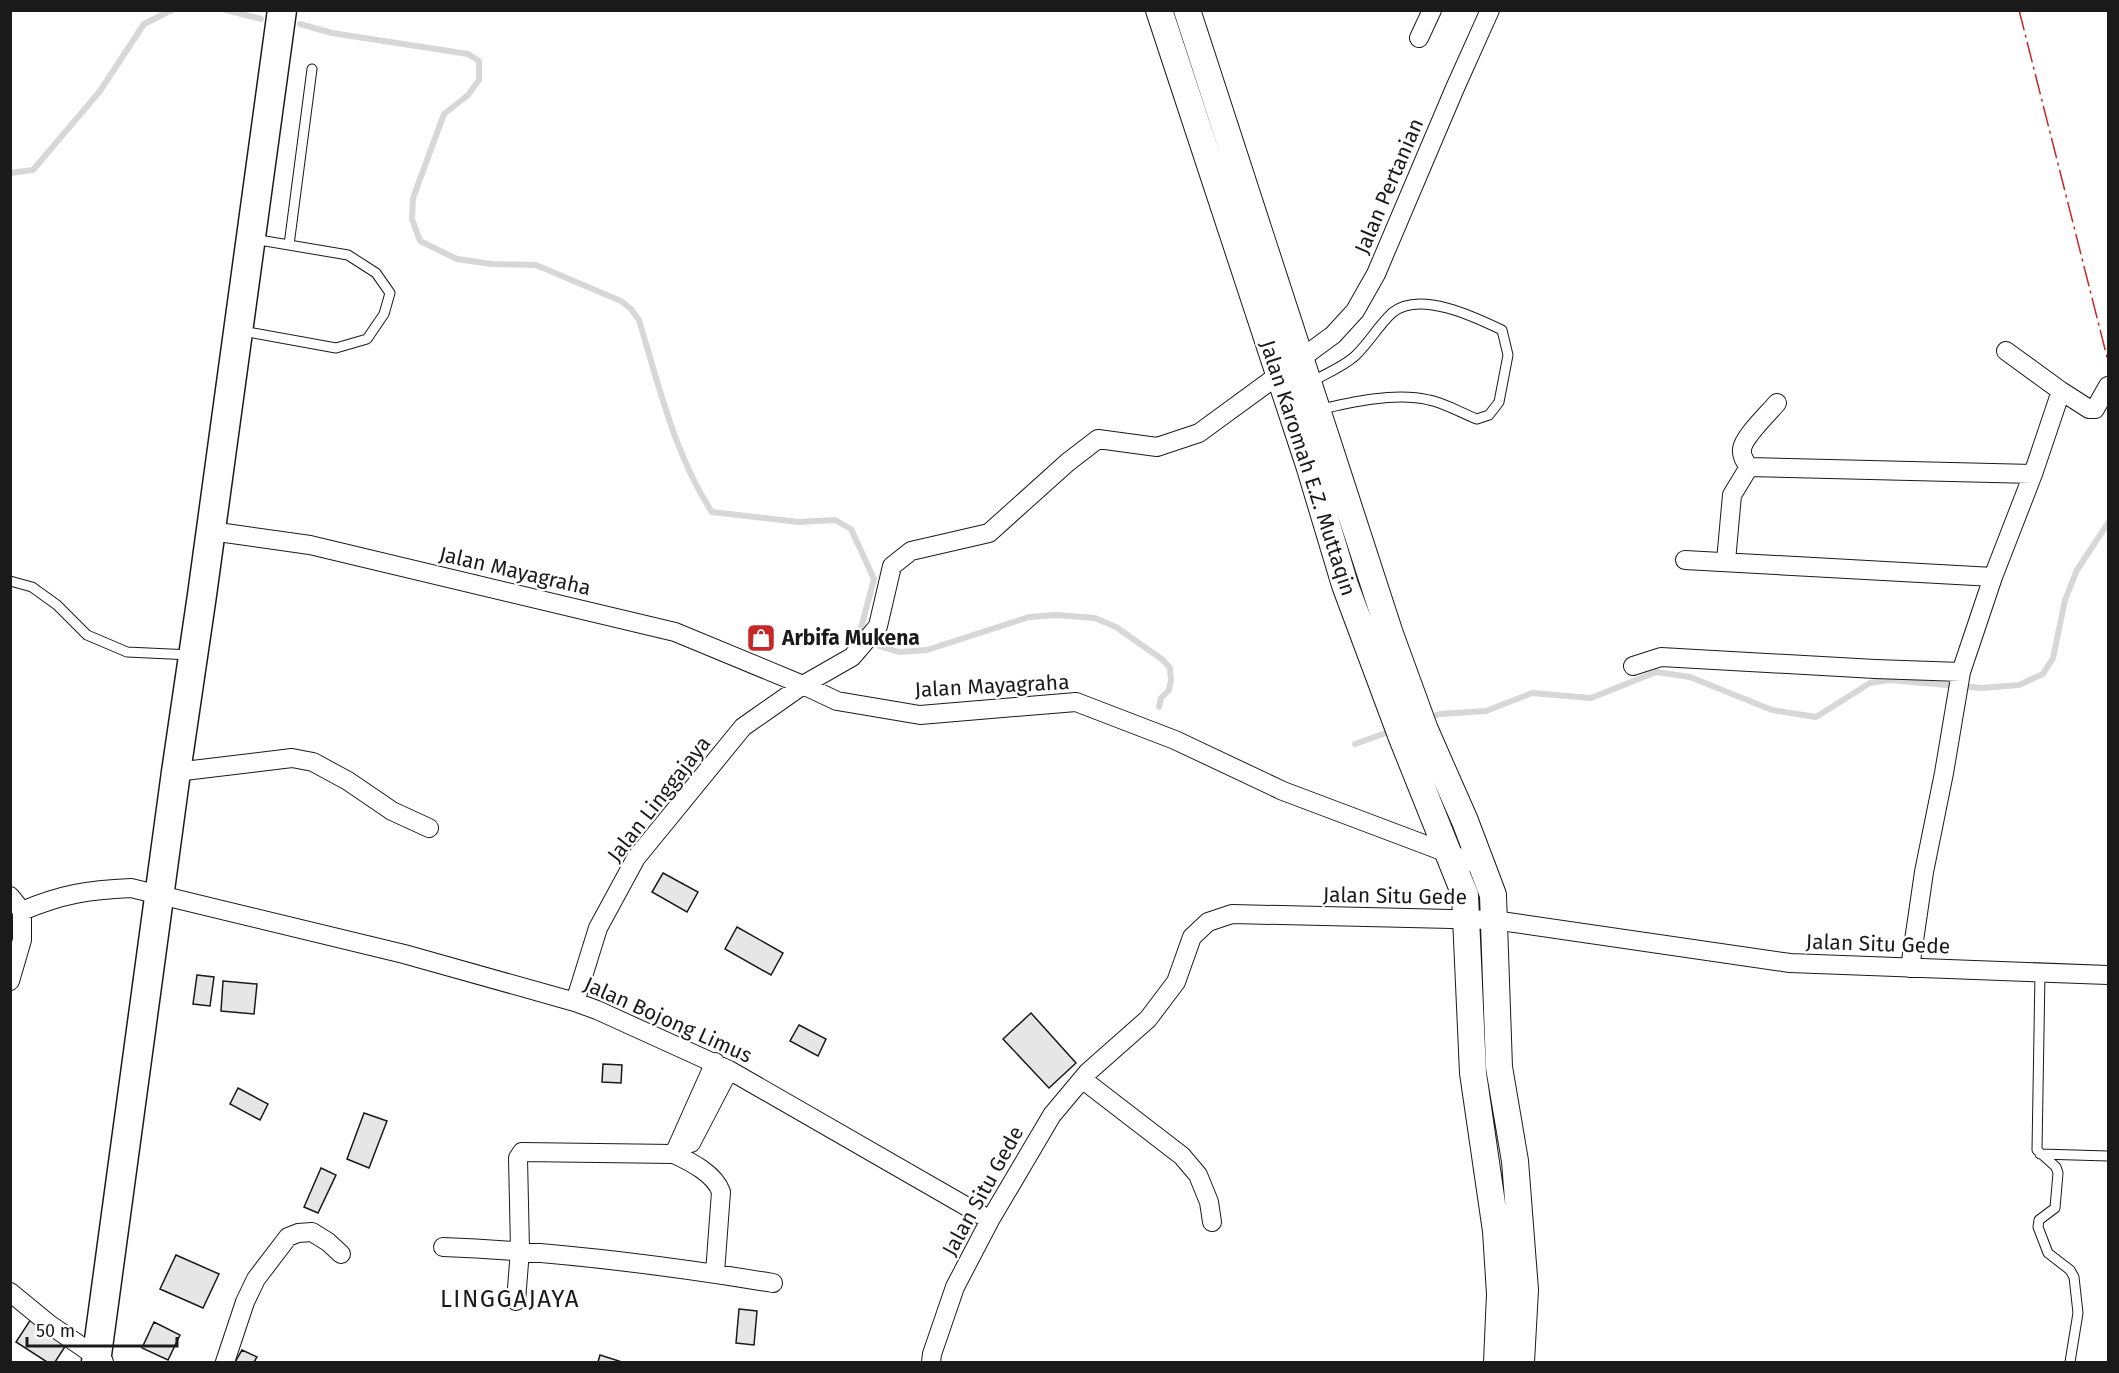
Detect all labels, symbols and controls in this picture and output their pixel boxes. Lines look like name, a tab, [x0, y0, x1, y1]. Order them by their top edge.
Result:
street label: Jalan Pertanian	[1349, 114, 1429, 258]
street label: Jalan Karomah E.Z. Muttaqin	[1254, 337, 1362, 599]
street label: Jalan Mayagraha	[437, 541, 593, 601]
shop icon: Arbifa Mukena	[745, 622, 777, 654]
place label: Arbifa Mukena	[781, 625, 920, 651]
street label: Jalan Mayagraha	[914, 669, 1070, 703]
street label: Jalan Linggajaya	[602, 731, 716, 867]
street label: Jalan Situ Gede	[1323, 882, 1467, 910]
street label: Jalan Situ Gede	[1805, 928, 1951, 960]
street label: Jalan Bojong Limus	[580, 971, 756, 1069]
street label: Jalan Situ Gede	[937, 1122, 1029, 1260]
district label: LINGGAJAYA	[440, 1285, 580, 1313]
scale bar	[27, 1310, 177, 1348]
text: 50 m	[36, 1320, 75, 1342]

